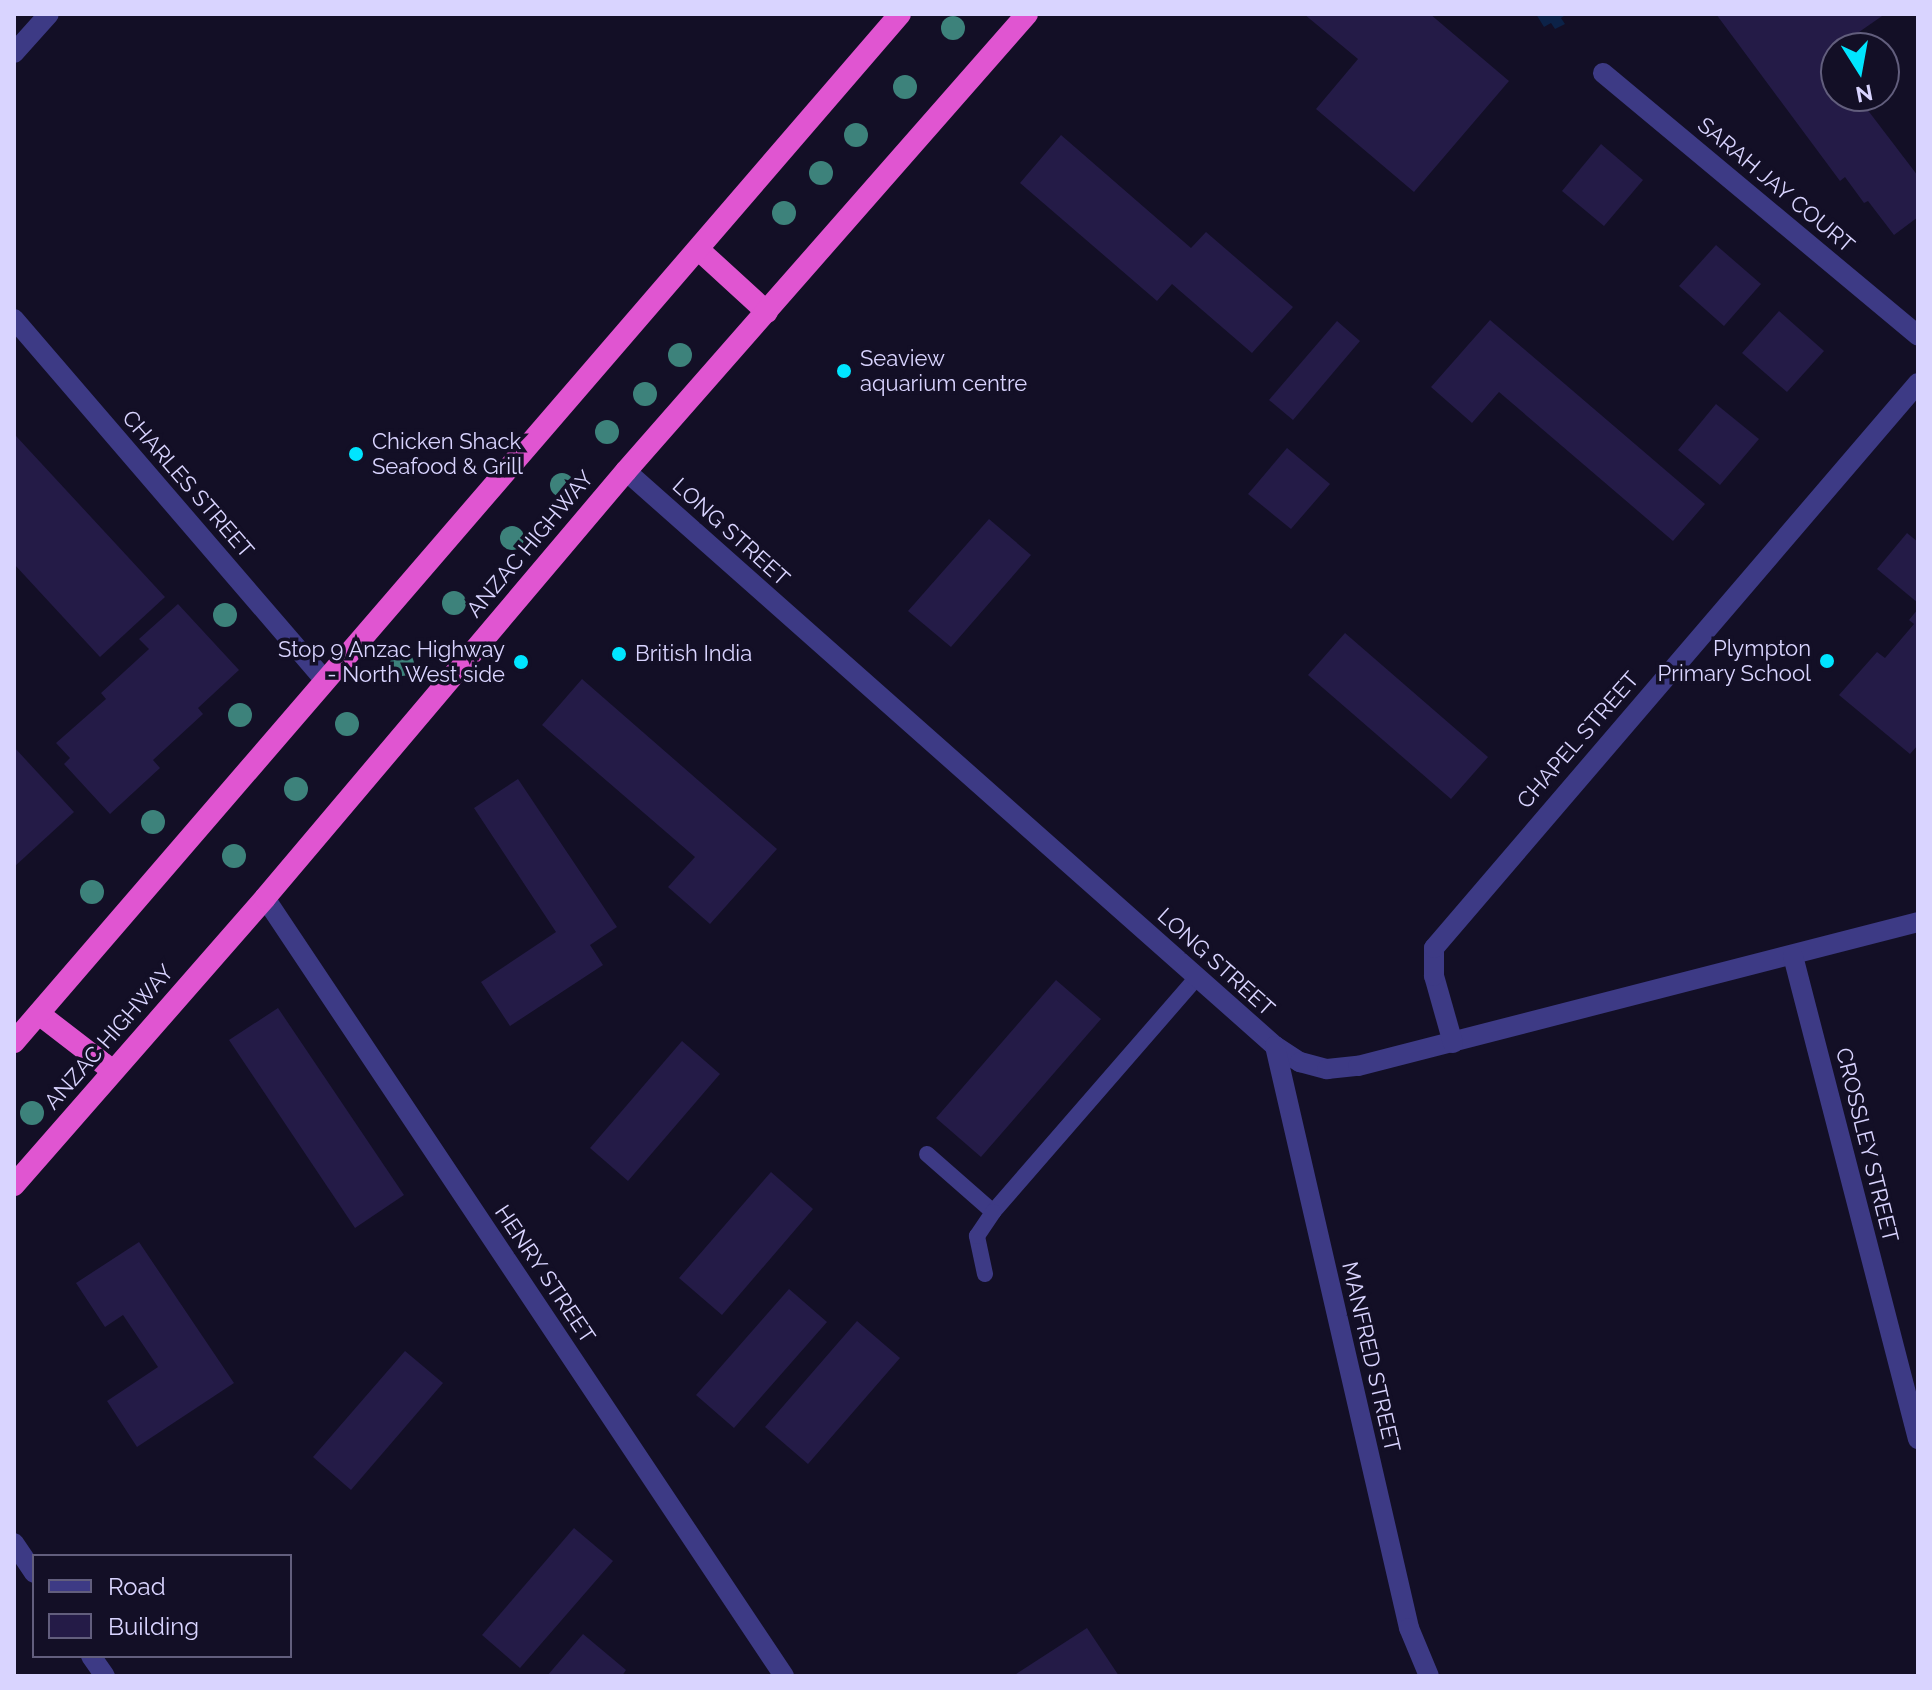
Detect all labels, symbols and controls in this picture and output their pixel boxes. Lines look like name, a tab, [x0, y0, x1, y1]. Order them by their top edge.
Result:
north arrow	[1820, 32, 1900, 112]
text: N	[1853, 79, 1875, 108]
street label: SARAH JAY COURT	[1692, 111, 1860, 259]
place label: Seaview aquarium centre	[860, 345, 1027, 396]
marker: Seaview aquarium centre	[835, 362, 853, 380]
street label: CHARLES STREET	[117, 405, 259, 563]
place label: Chicken Shack Seafood & Grill	[372, 428, 523, 480]
marker: Chicken Shack Seafood & Grill	[347, 445, 365, 463]
street label: ANZAC HIGHWAY	[461, 465, 599, 623]
street label: LONG STREET	[667, 473, 795, 591]
place label: Plympton Primary School	[1657, 635, 1811, 686]
place label: Stop 9 Anzac Highway - North West side	[277, 636, 505, 688]
place label: British India	[635, 641, 752, 667]
marker: British India	[610, 645, 628, 663]
marker: Plympton Primary School	[1818, 652, 1836, 670]
marker: Stop 9 Anzac Highway - North West side	[512, 653, 530, 671]
street label: CHAPEL STREET	[1511, 666, 1645, 814]
street label: LONG STREET	[1152, 903, 1280, 1021]
street label: ANZAC HIGHWAY	[39, 959, 179, 1115]
street label: CROSSLEY STREET	[1830, 1045, 1904, 1245]
street label: HENRY STREET	[489, 1200, 601, 1348]
street label: MANFRED STREET	[1336, 1259, 1406, 1455]
legend	[32, 1554, 292, 1658]
text: Road	[108, 1572, 166, 1601]
text: Building	[108, 1612, 199, 1641]

